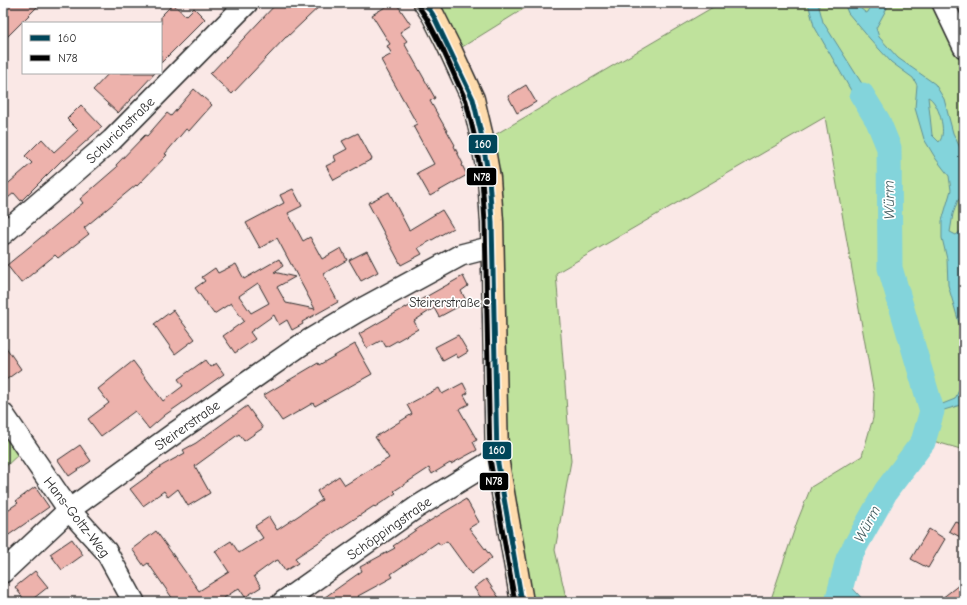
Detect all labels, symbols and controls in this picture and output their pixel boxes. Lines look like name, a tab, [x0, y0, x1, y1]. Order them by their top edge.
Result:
legend	[22, 22, 162, 74]
text: 160	[58, 31, 77, 45]
text: N78	[58, 51, 78, 65]
street label: Schurichstraße	[82, 93, 158, 167]
line badge: 160	[468, 134, 498, 154]
text: 160	[475, 138, 491, 151]
line badge: N78	[466, 167, 497, 186]
text: N78	[473, 171, 491, 184]
water label: Würm	[880, 180, 898, 220]
place label: Steirerstraße	[409, 295, 480, 310]
marker: Steirerstraße	[482, 297, 492, 307]
street label: Steirerstraße	[151, 397, 223, 454]
line badge: 160	[482, 441, 512, 460]
text: 160	[489, 444, 505, 457]
line badge: N78	[479, 472, 509, 491]
street label: Hans-Goltz-Weg	[40, 473, 113, 561]
text: N78	[485, 475, 503, 488]
street label: Schöppingstraße	[344, 493, 435, 564]
water label: Würm	[850, 502, 884, 546]

